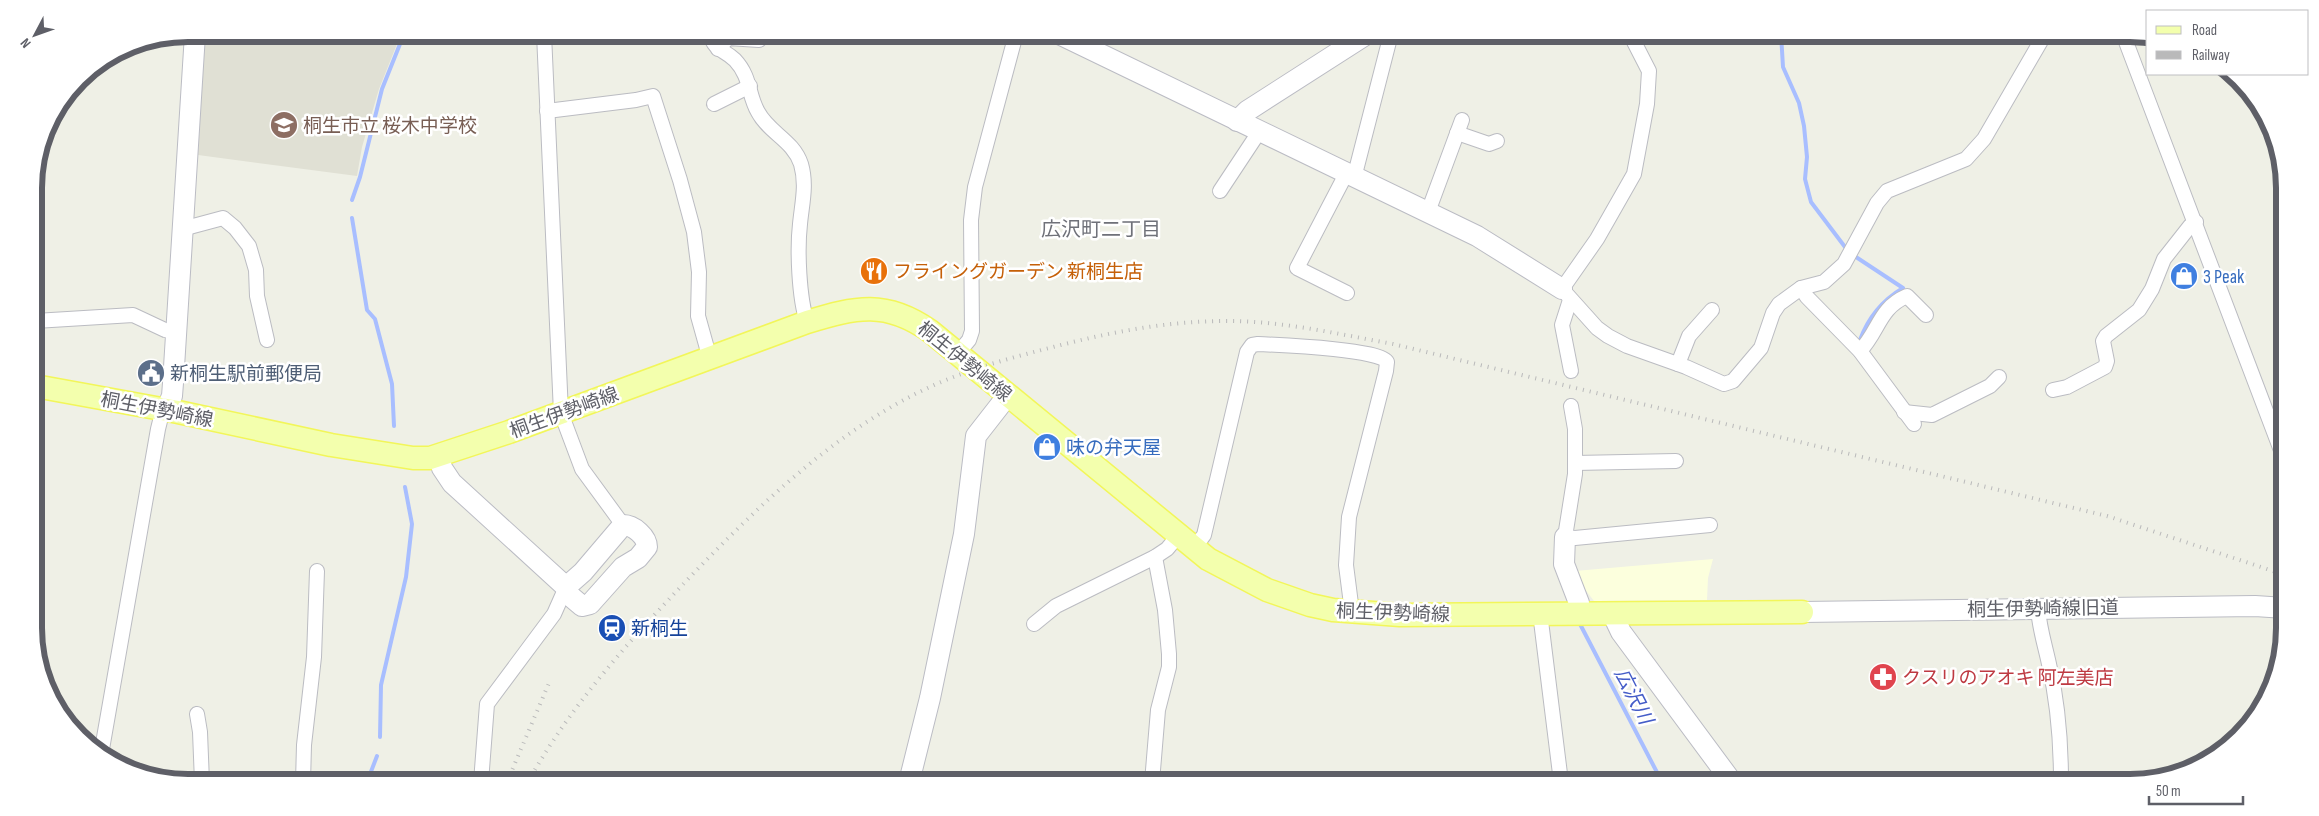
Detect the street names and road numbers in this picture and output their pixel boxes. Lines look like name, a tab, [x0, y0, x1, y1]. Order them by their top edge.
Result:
street label: 桐生伊勢崎線	[913, 317, 1016, 407]
street label: 桐生伊勢崎線	[507, 383, 622, 444]
street label: 桐生伊勢崎線	[99, 388, 215, 433]
street label: 桐生伊勢崎線旧道	[1967, 597, 2119, 622]
street label: 桐生伊勢崎線	[1336, 600, 1450, 627]

